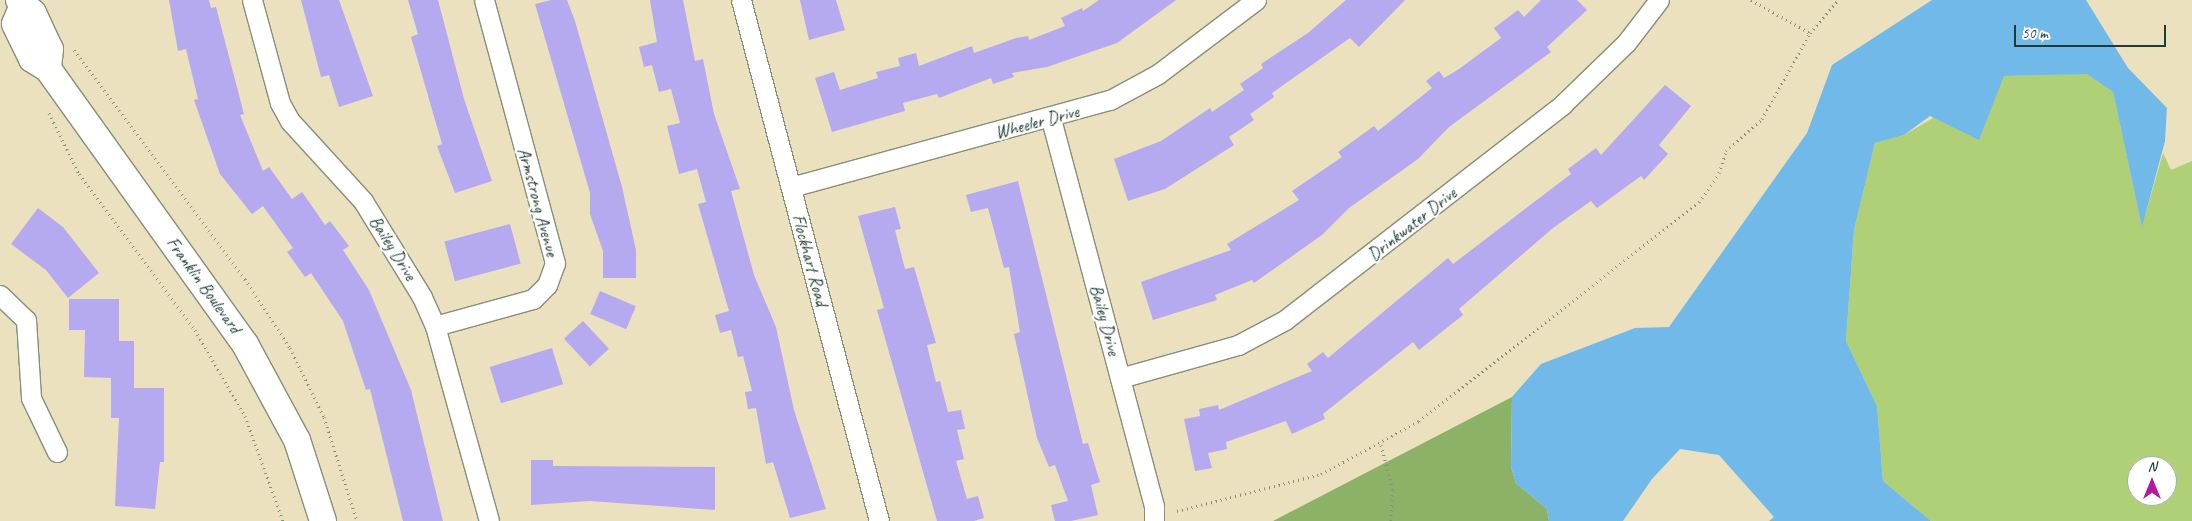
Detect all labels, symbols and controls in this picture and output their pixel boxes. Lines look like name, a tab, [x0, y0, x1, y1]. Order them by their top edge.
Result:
scale bar	[2017, 15, 2170, 47]
text: 50 m	[2022, 24, 2048, 43]
street label: Wheeler Drive	[993, 100, 1081, 144]
street label: Armstrong Avenue	[513, 145, 563, 259]
street label: Drinkwater Drive	[1363, 183, 1461, 265]
street label: Bailey Drive	[365, 212, 421, 284]
street label: Flockhart Road	[787, 212, 833, 308]
street label: Franklin Boulevard	[162, 232, 246, 338]
street label: Bailey Drive	[1085, 282, 1125, 358]
north arrow	[2127, 456, 2177, 506]
text: N	[2148, 458, 2156, 475]

